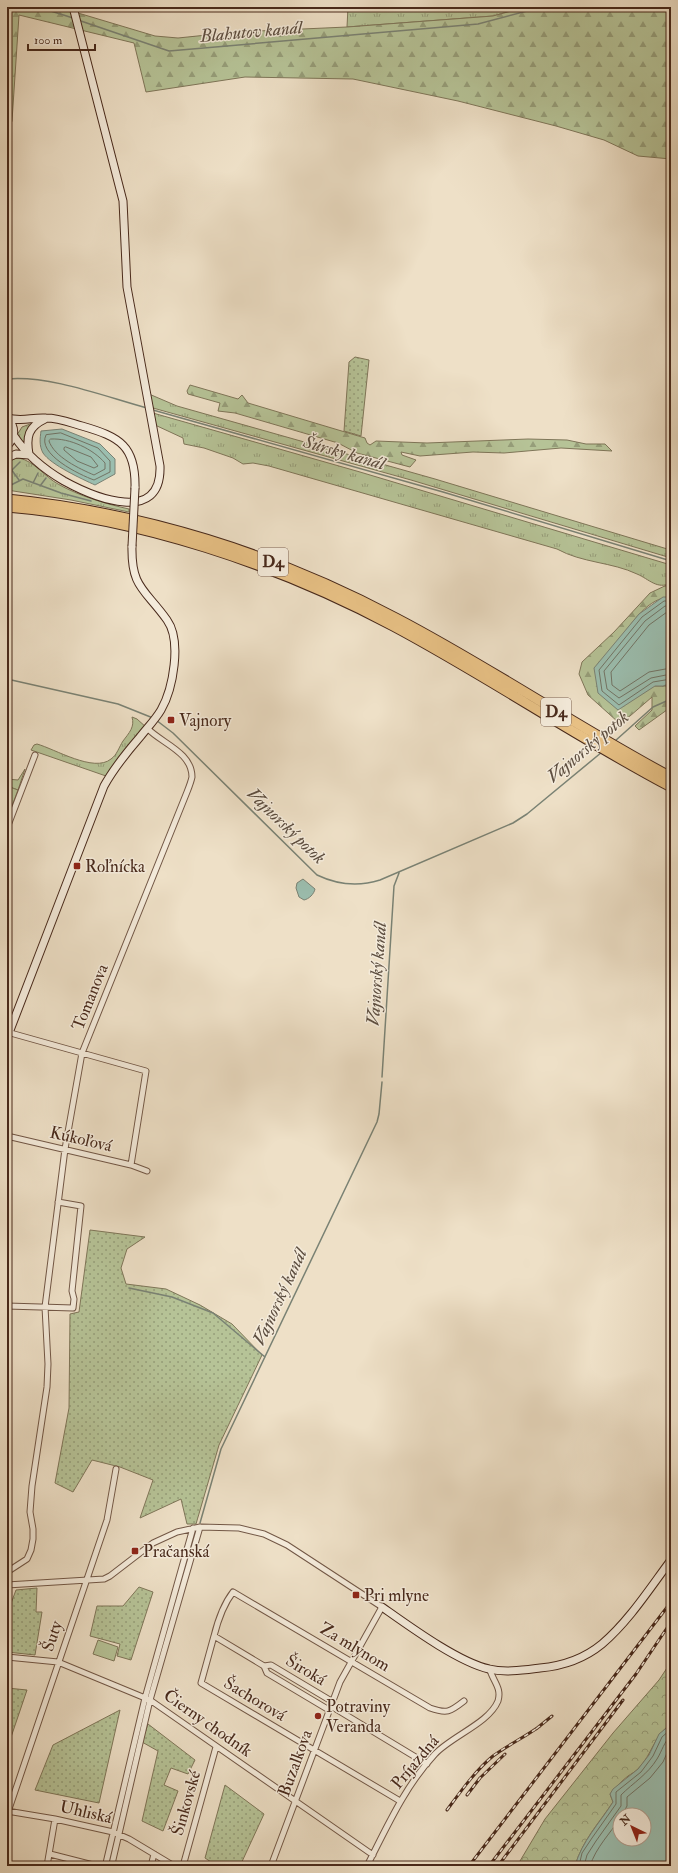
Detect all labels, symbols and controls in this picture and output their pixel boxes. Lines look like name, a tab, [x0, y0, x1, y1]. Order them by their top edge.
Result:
water label: Blahutov kanál	[198, 16, 305, 48]
scale bar	[28, 26, 95, 52]
text: 100 m	[34, 33, 63, 48]
water label: Šúrsky kanál	[300, 430, 389, 476]
road number: D4	[258, 548, 288, 576]
road number: D4	[541, 698, 571, 726]
water label: Vajnorský potok	[542, 706, 634, 788]
place label: Vajnory	[179, 710, 232, 732]
marker: Vajnory	[166, 715, 176, 725]
water label: Vajnorský potok	[242, 783, 330, 869]
place label: Roľnícka	[85, 856, 146, 877]
marker: Roľnícka	[72, 861, 82, 871]
water label: Vajnorský kanál	[362, 919, 392, 1027]
street label: Tomanova	[67, 960, 113, 1033]
street label: Kúkoľová	[48, 1122, 115, 1157]
water label: Vajnorský kanál	[248, 1243, 313, 1349]
place label: Pračanská	[143, 1541, 211, 1562]
marker: Pračanská	[130, 1546, 140, 1556]
place label: Pri mlyne	[364, 1585, 429, 1607]
marker: Pri mlyne	[351, 1590, 361, 1600]
street label: Šuty	[35, 1617, 68, 1654]
street label: Za mlynom	[315, 1618, 394, 1677]
street label: Široká	[282, 1648, 332, 1691]
street label: Šachorová	[220, 1671, 292, 1726]
street label: Čierny chodník	[159, 1684, 257, 1762]
place label: Potraviny Veranda	[326, 1696, 391, 1737]
marker: Potraviny Veranda	[313, 1711, 323, 1721]
street label: Buzalkova	[273, 1726, 317, 1799]
street label: Príjazdná	[386, 1730, 444, 1793]
street label: Šinkovské	[165, 1767, 206, 1838]
street label: Uhliská	[58, 1796, 115, 1828]
north arrow	[612, 1807, 652, 1847]
text: N	[617, 1811, 634, 1829]

